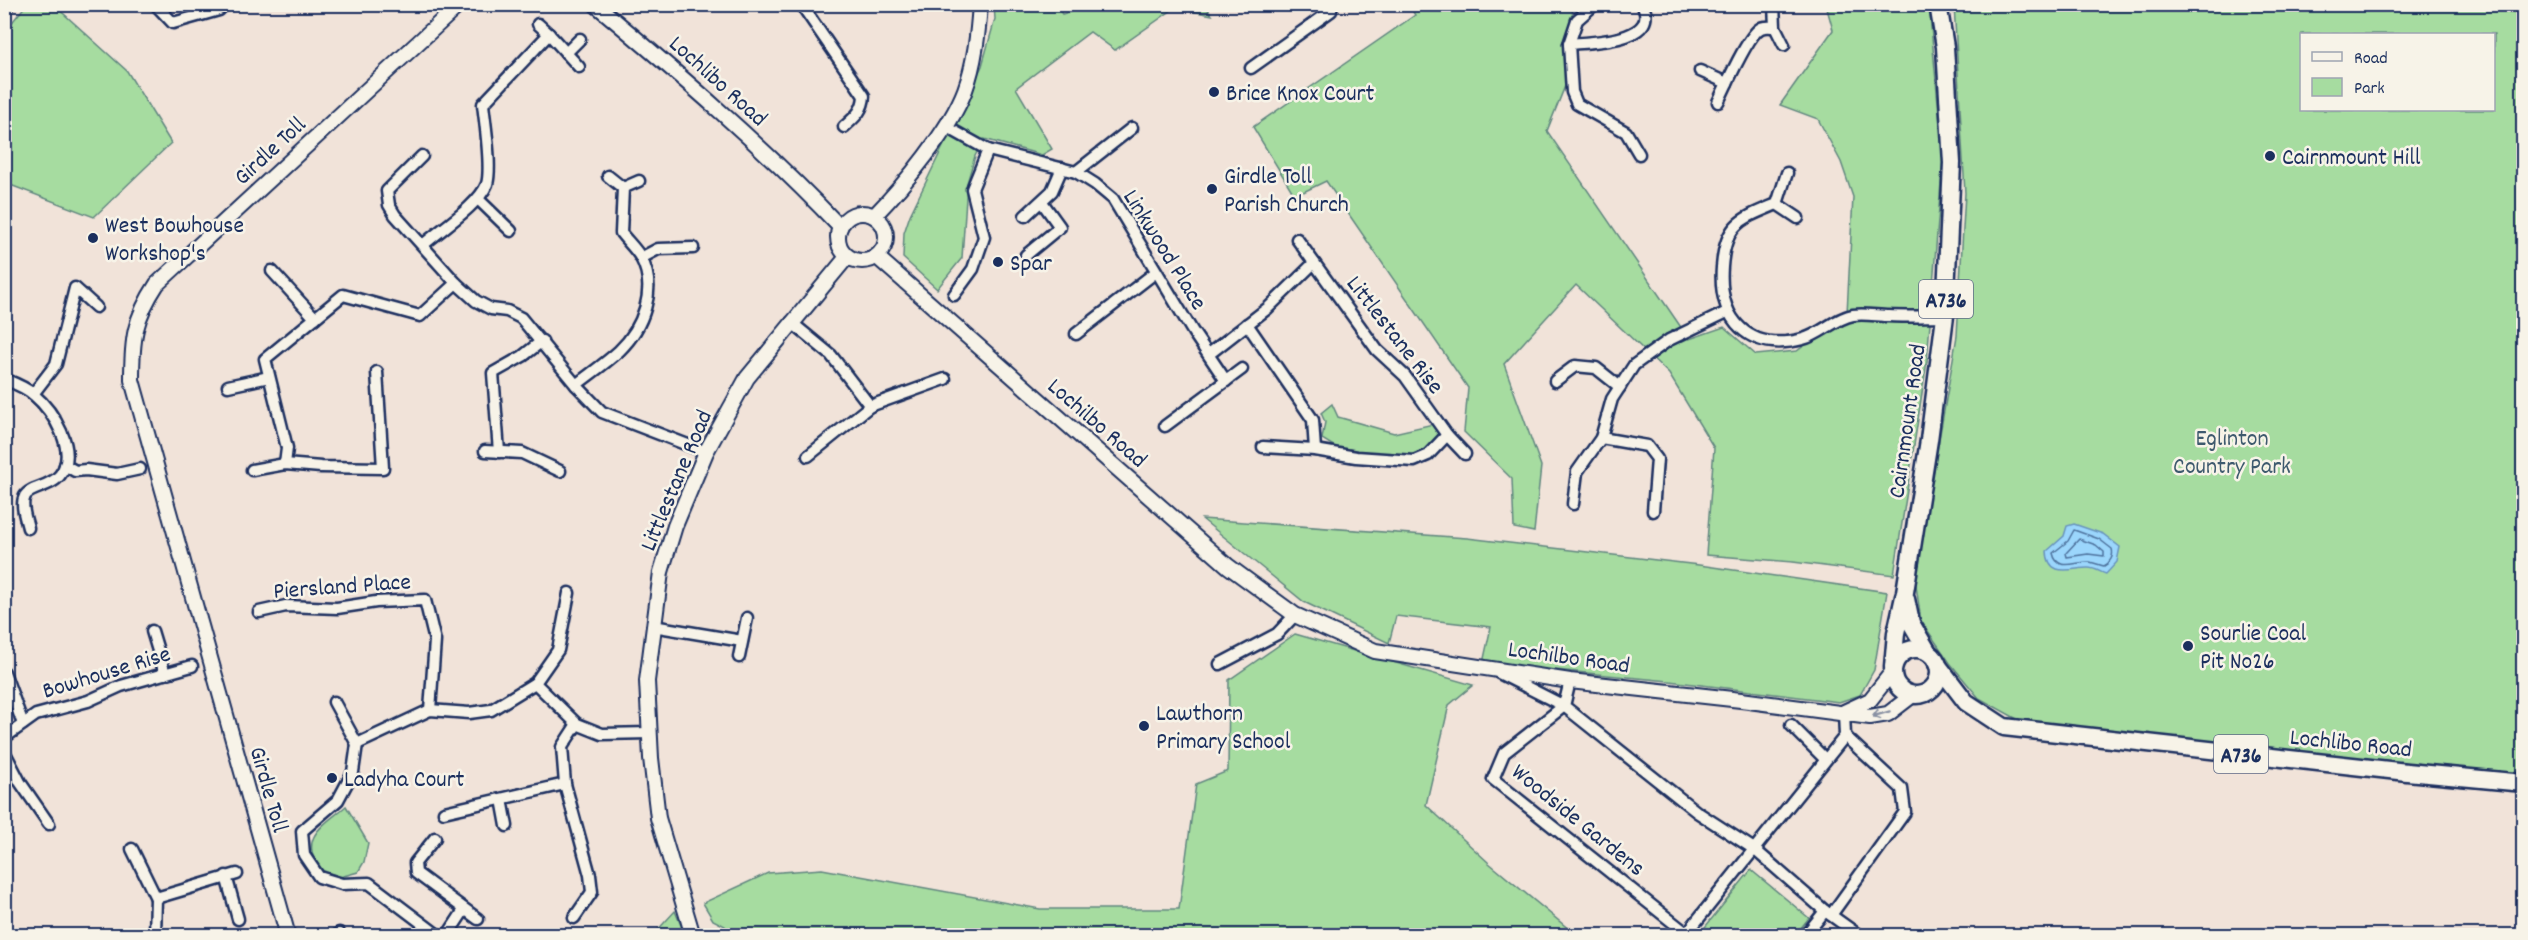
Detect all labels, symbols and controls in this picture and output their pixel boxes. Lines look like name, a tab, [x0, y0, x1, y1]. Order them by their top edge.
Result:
street label: Lochlibo Road	[660, 29, 774, 136]
legend	[2300, 33, 2495, 111]
text: Road	[2354, 47, 2388, 72]
text: Park	[2354, 77, 2385, 102]
place label: Brice Knox Court	[1226, 78, 1374, 112]
marker: Brice Knox Court	[1207, 85, 1221, 99]
street label: Girdle Toll	[227, 110, 315, 195]
place label: Cairnmount Hill	[2282, 142, 2421, 176]
marker: Cairnmount Hill	[2263, 149, 2277, 163]
place label: Girdle Toll Parish Church	[1224, 161, 1349, 223]
marker: Girdle Toll Parish Church	[1205, 182, 1219, 196]
street label: Linkwood Place	[1113, 184, 1214, 318]
place label: West Bowhouse Workshop's	[105, 210, 244, 272]
marker: West Bowhouse Workshop's	[86, 231, 100, 245]
place label: Spar	[1010, 248, 1052, 282]
marker: Spar	[991, 255, 1005, 269]
street label: Littlestane Rise	[1336, 269, 1451, 402]
road number: A736	[1919, 280, 1973, 318]
street label: Cairnmount Road	[1881, 342, 1937, 501]
street label: Lochilbo Road	[1039, 371, 1153, 477]
street label: Littlestane Road	[633, 405, 723, 557]
park label: Eglinton Country Park	[2173, 423, 2291, 485]
street label: Piersland Place	[272, 566, 412, 610]
place label: Sourlie Coal Pit No26	[2200, 618, 2306, 680]
street label: Lochilbo Road	[1505, 634, 1632, 684]
street label: Bowhouse Rise	[39, 638, 175, 709]
marker: Sourlie Coal Pit No26	[2181, 639, 2195, 653]
place label: Lawthorn Primary School	[1156, 698, 1291, 760]
one-way arrow	[1872, 709, 1891, 720]
marker: Lawthorn Primary School	[1137, 719, 1151, 733]
street label: Lochlibo Road	[2288, 722, 2413, 768]
road number: A736	[2214, 735, 2268, 773]
street label: Girdle Toll	[239, 743, 296, 837]
street label: Woodside Gardens	[1503, 757, 1651, 886]
place label: Ladyha Court	[344, 764, 465, 798]
marker: Ladyha Court	[325, 771, 339, 785]

